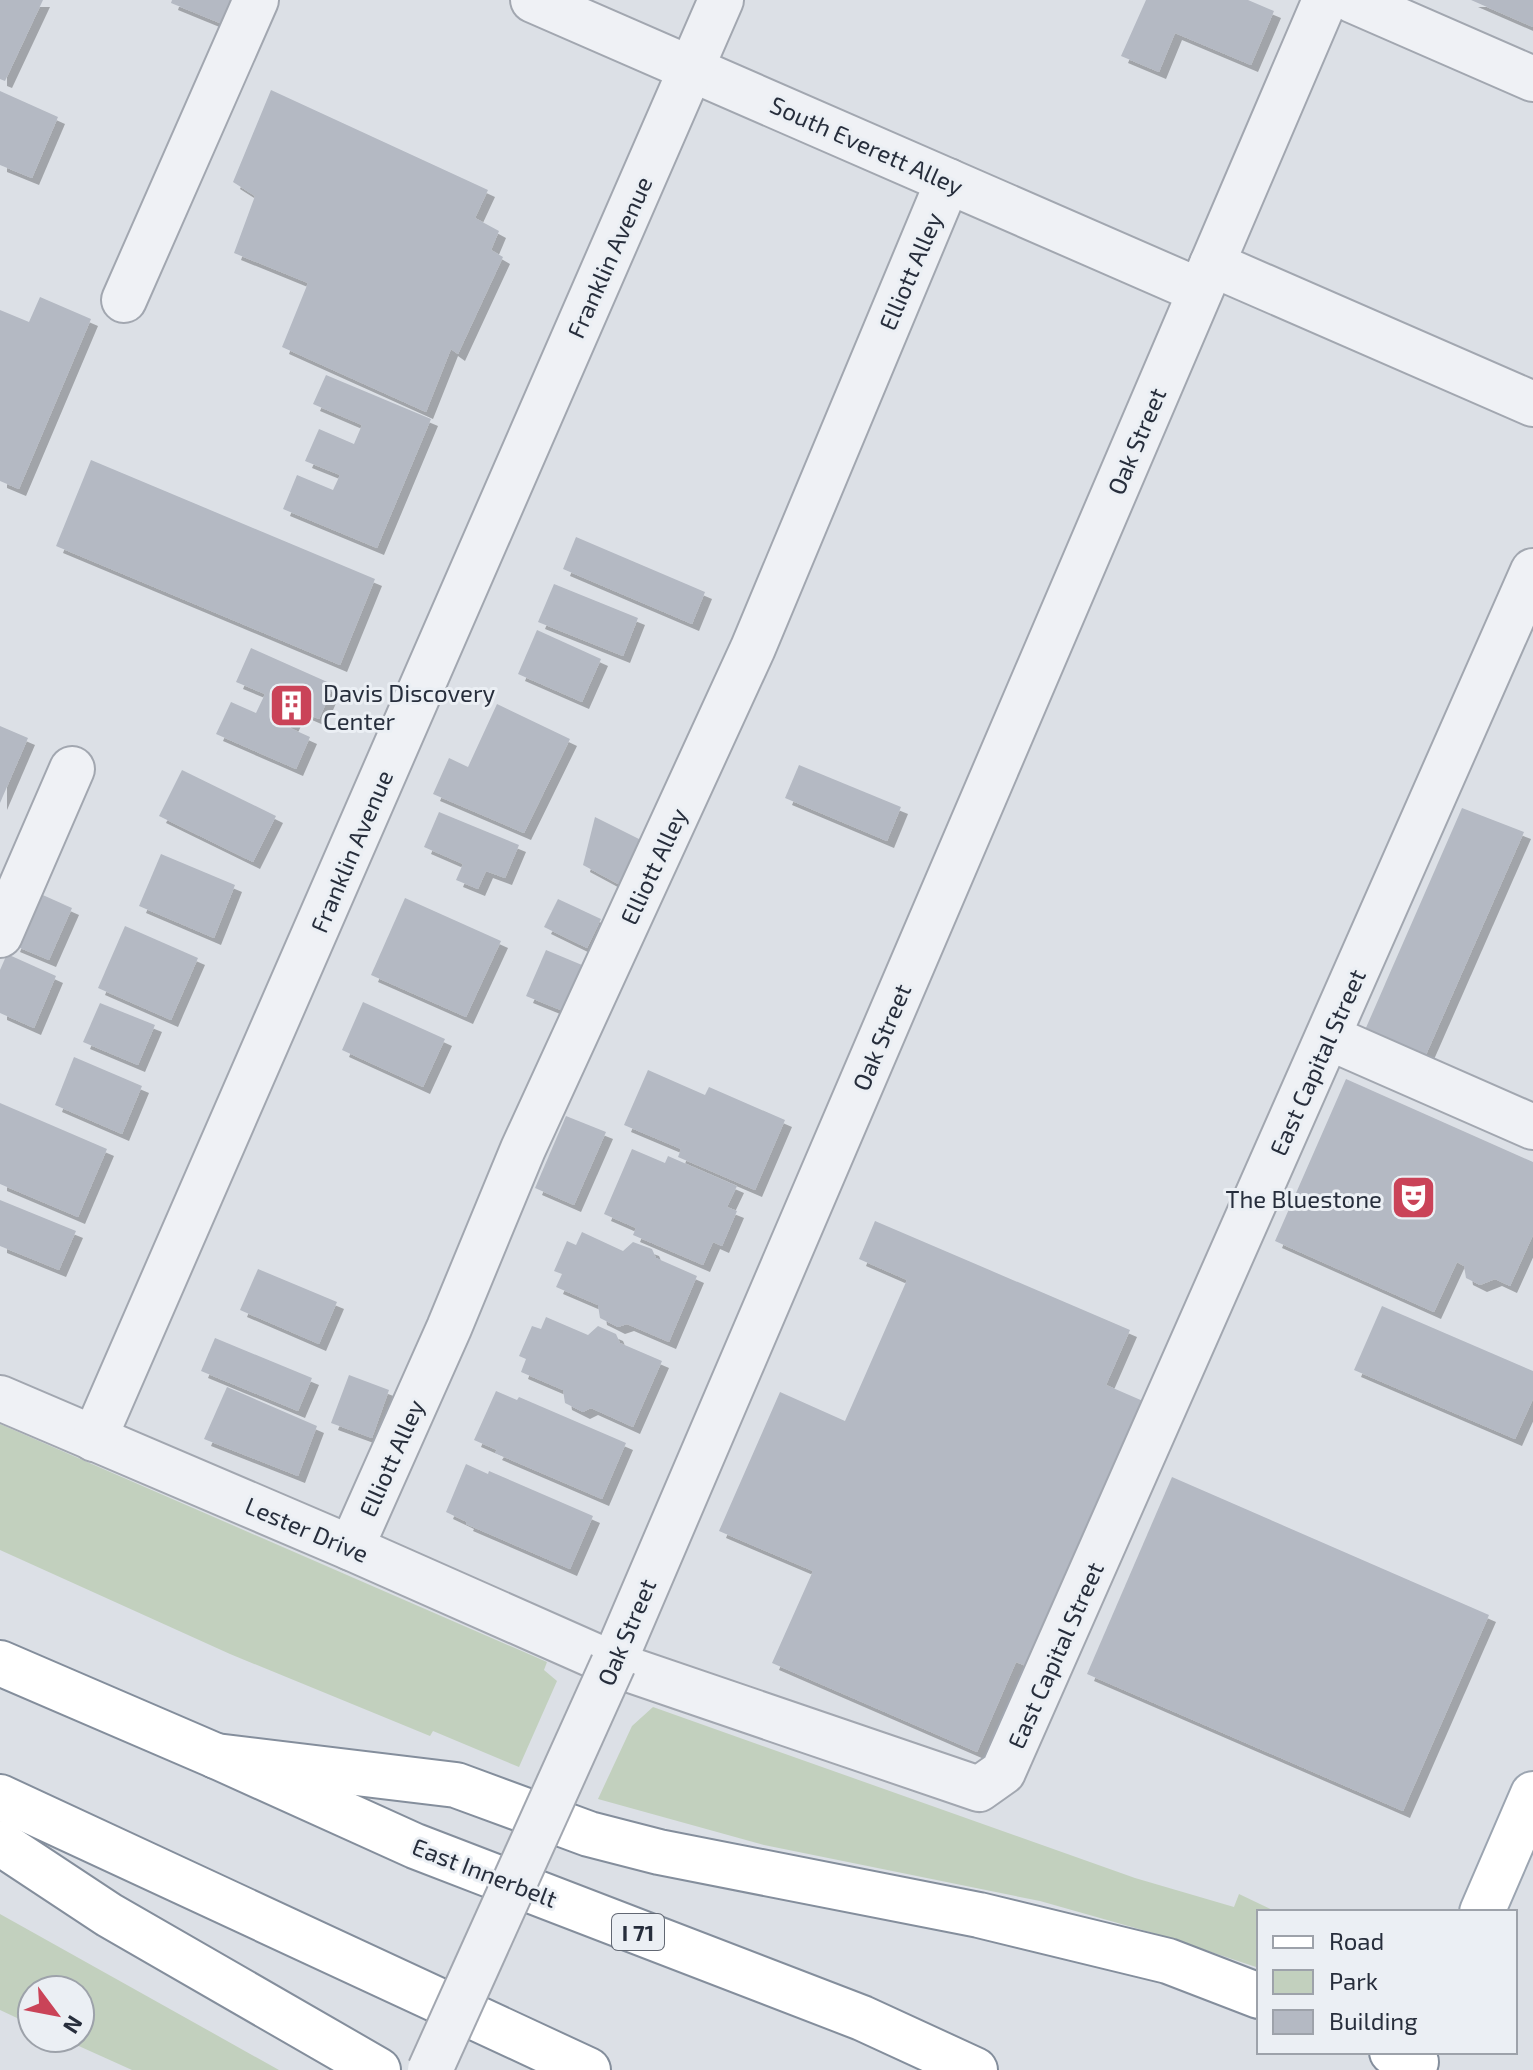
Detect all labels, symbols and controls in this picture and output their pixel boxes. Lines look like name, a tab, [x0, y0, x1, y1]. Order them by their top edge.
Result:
street label: South Everett Alley	[766, 89, 968, 201]
street label: Franklin Avenue	[560, 172, 658, 342]
street label: Elliott Alley	[872, 208, 948, 334]
street label: Oak Street	[1101, 383, 1171, 499]
place label: Davis Discovery Center	[323, 678, 496, 735]
building icon: Davis Discovery Center	[268, 682, 316, 730]
street label: Franklin Avenue	[304, 765, 398, 937]
street label: Elliott Alley	[613, 803, 693, 929]
street label: East Capital Street	[1263, 964, 1371, 1160]
street label: Oak Street	[846, 979, 916, 1095]
theatre icon: The Bluestone	[1389, 1174, 1437, 1222]
place label: The Bluestone	[1225, 1184, 1382, 1213]
street label: Elliott Alley	[352, 1395, 430, 1521]
street label: Lester Drive	[241, 1490, 373, 1568]
street label: East Capital Street	[1001, 1557, 1109, 1753]
street label: Oak Street	[591, 1574, 661, 1690]
street label: East Innerbelt	[409, 1831, 561, 1913]
legend	[1257, 1910, 1517, 2054]
road number: I 71	[612, 1914, 664, 1950]
text: Road	[1329, 1926, 1384, 1955]
text: Park	[1329, 1966, 1378, 1995]
north arrow	[16, 1974, 96, 2054]
text: Building	[1329, 2006, 1418, 2035]
text: N	[59, 2012, 89, 2039]

